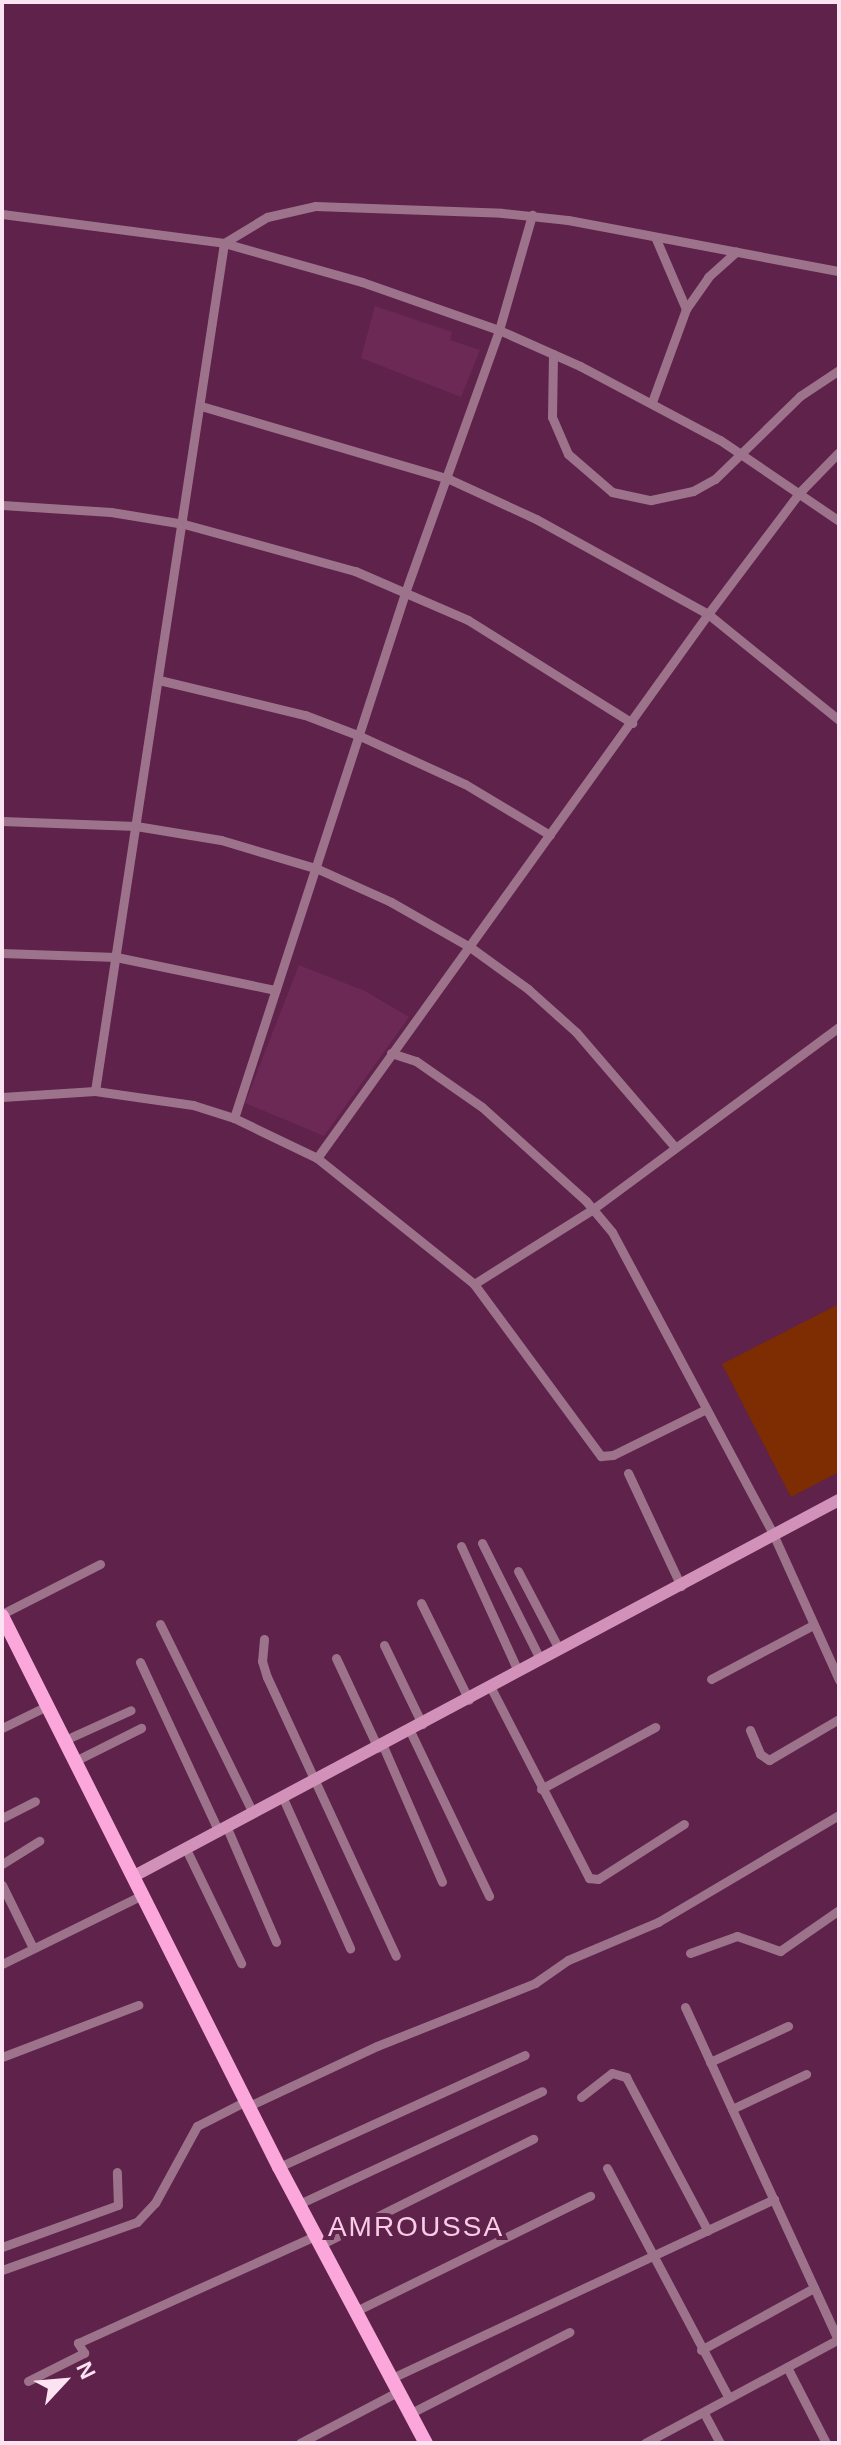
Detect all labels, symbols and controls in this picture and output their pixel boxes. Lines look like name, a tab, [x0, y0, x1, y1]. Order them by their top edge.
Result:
district label: AMROUSSA	[328, 2210, 504, 2244]
north arrow	[24, 2341, 104, 2421]
text: N	[71, 2358, 101, 2383]

